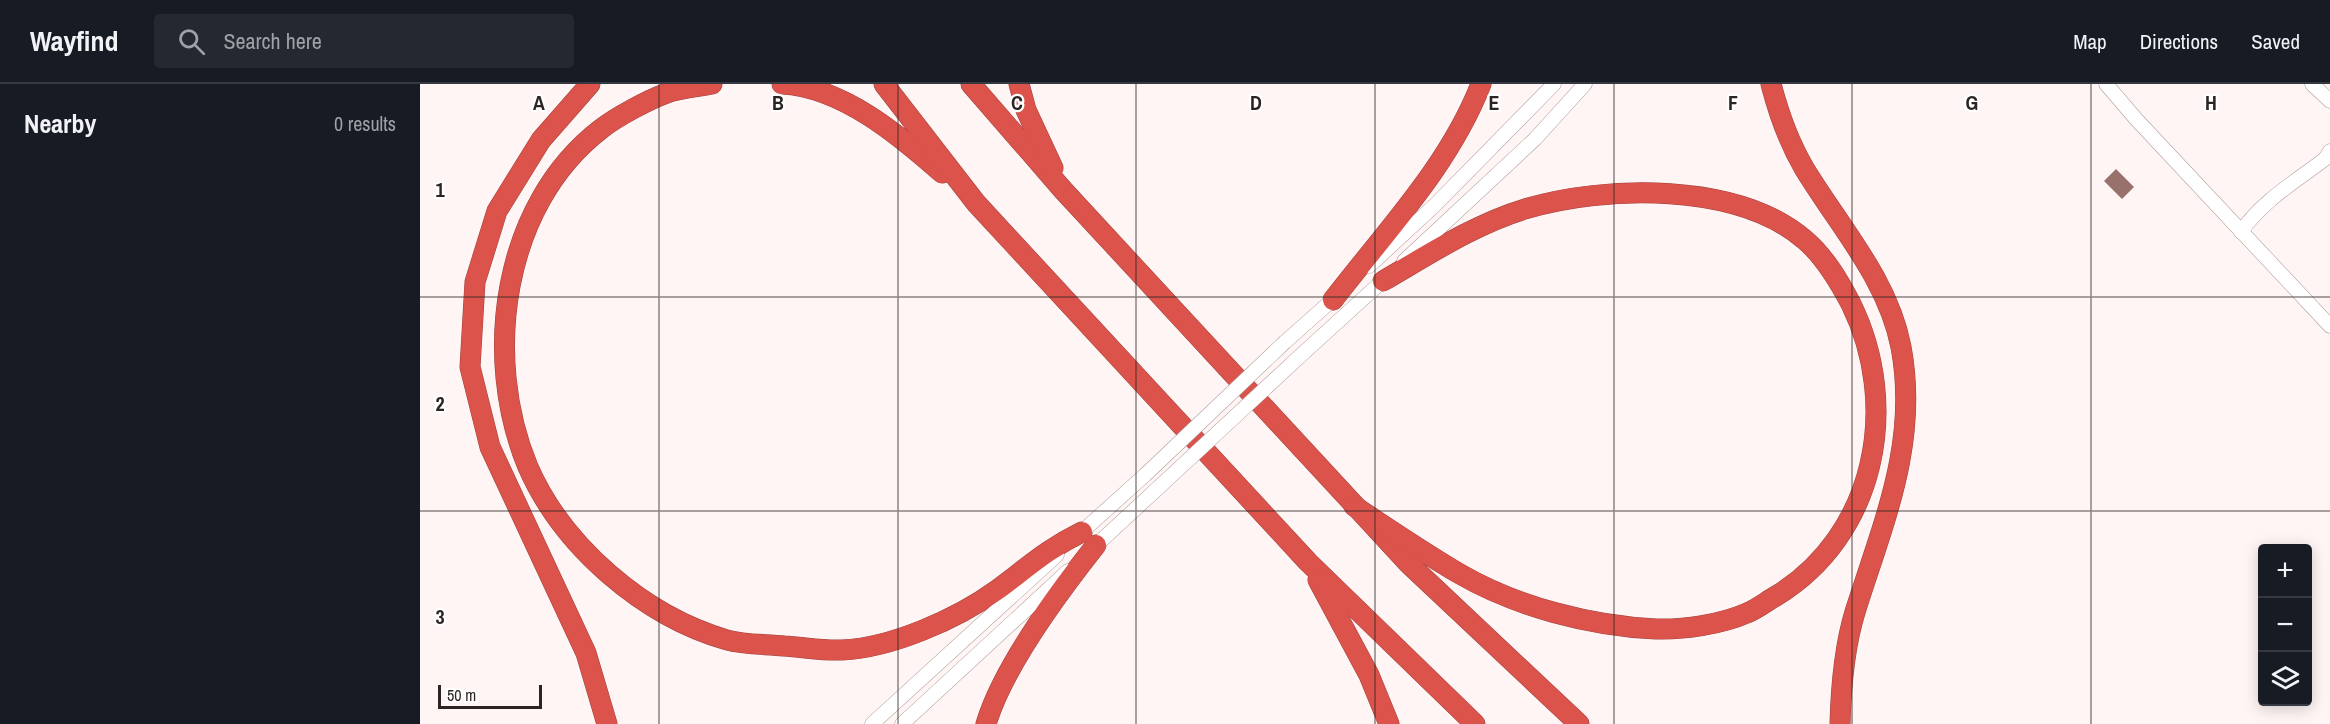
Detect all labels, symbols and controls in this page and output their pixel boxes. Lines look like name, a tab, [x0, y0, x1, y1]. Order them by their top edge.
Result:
search box	[154, 14, 574, 68]
text: Wayfind	[30, 22, 118, 60]
icon: search	[175, 25, 208, 58]
text: Search here	[223, 26, 322, 56]
text: Map	[2073, 27, 2107, 56]
text: Directions	[2140, 27, 2218, 56]
text: Saved	[2251, 27, 2300, 56]
text: A	[533, 89, 545, 116]
text: B	[772, 89, 784, 116]
text: C	[1011, 89, 1023, 116]
text: D	[1250, 89, 1262, 116]
text: E	[1489, 89, 1500, 116]
text: F	[1728, 89, 1738, 116]
text: G	[1966, 89, 1978, 116]
text: H	[2205, 89, 2217, 116]
text: Nearby	[24, 106, 96, 141]
text: 0 results	[334, 110, 396, 137]
text: 1	[435, 176, 445, 203]
text: 2	[435, 390, 445, 417]
map controls	[2258, 544, 2312, 706]
button: +	[2258, 544, 2312, 598]
button: −	[2258, 598, 2312, 652]
text: 3	[435, 603, 445, 630]
button: layers	[2258, 652, 2312, 706]
scale bar	[438, 682, 542, 710]
text: 50 m	[447, 684, 476, 706]

